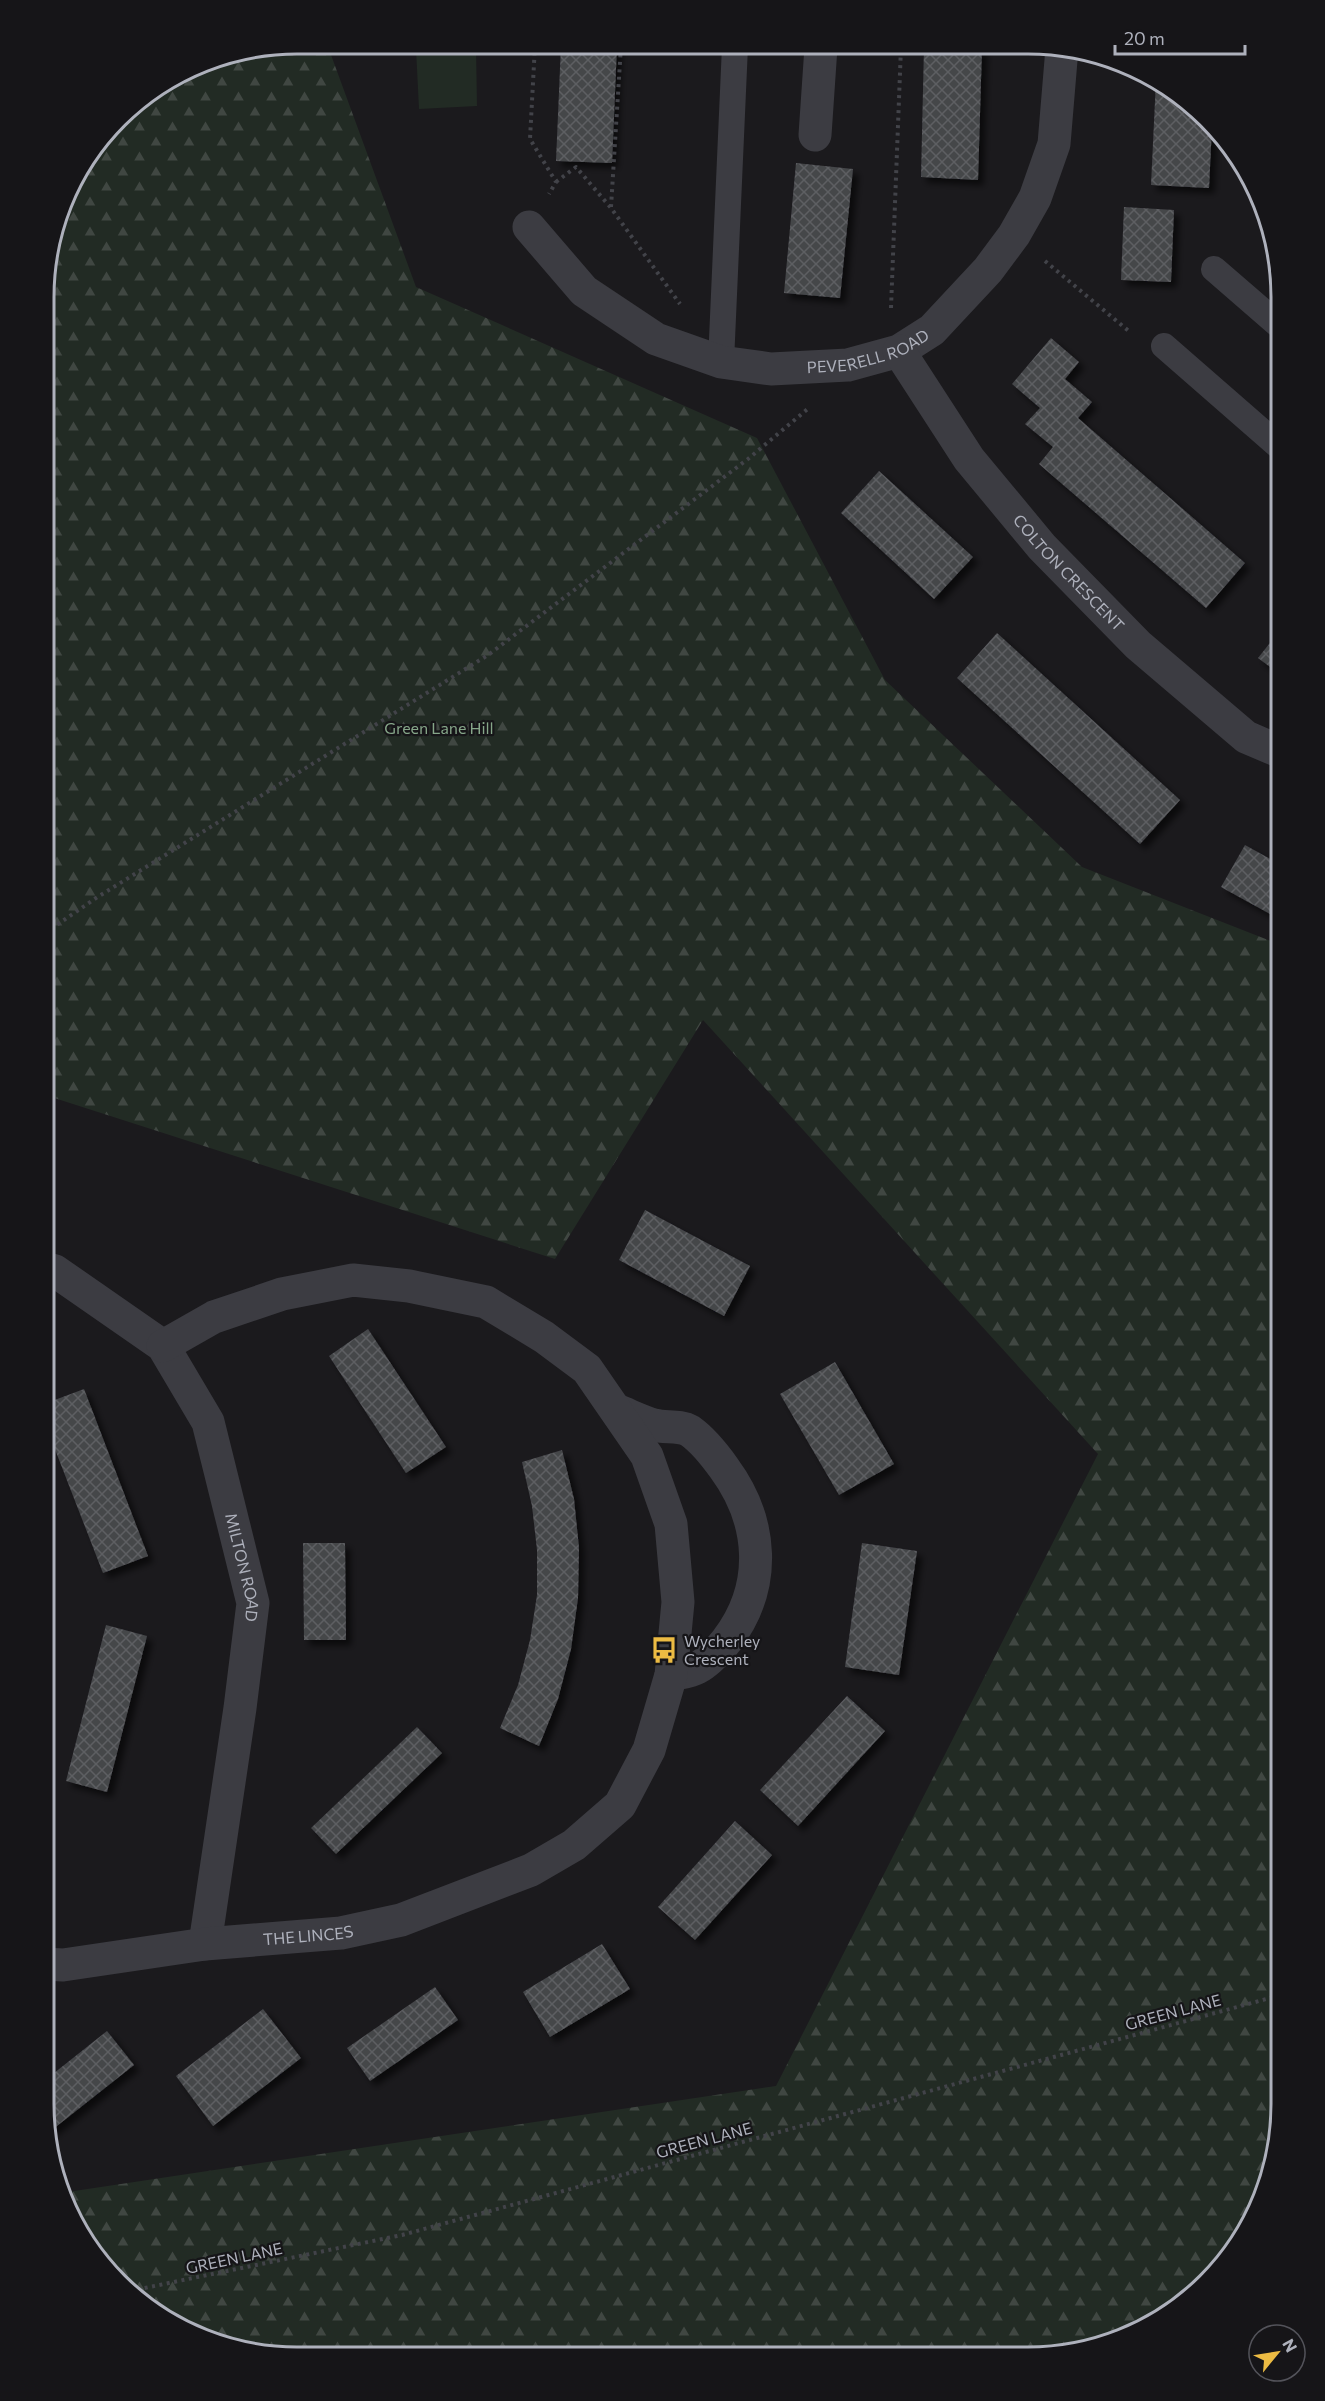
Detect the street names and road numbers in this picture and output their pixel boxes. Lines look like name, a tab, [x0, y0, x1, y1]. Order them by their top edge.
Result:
street label: PEVERELL ROAD	[806, 325, 932, 376]
street label: COLTON CRESCENT	[1010, 510, 1129, 634]
street label: MILTON ROAD	[222, 1511, 263, 1623]
street label: THE LINCES	[262, 1921, 355, 1948]
street label: GREEN LANE	[1123, 1990, 1223, 2033]
street label: GREEN LANE	[654, 2118, 754, 2161]
street label: GREEN LANE	[184, 2238, 284, 2277]

